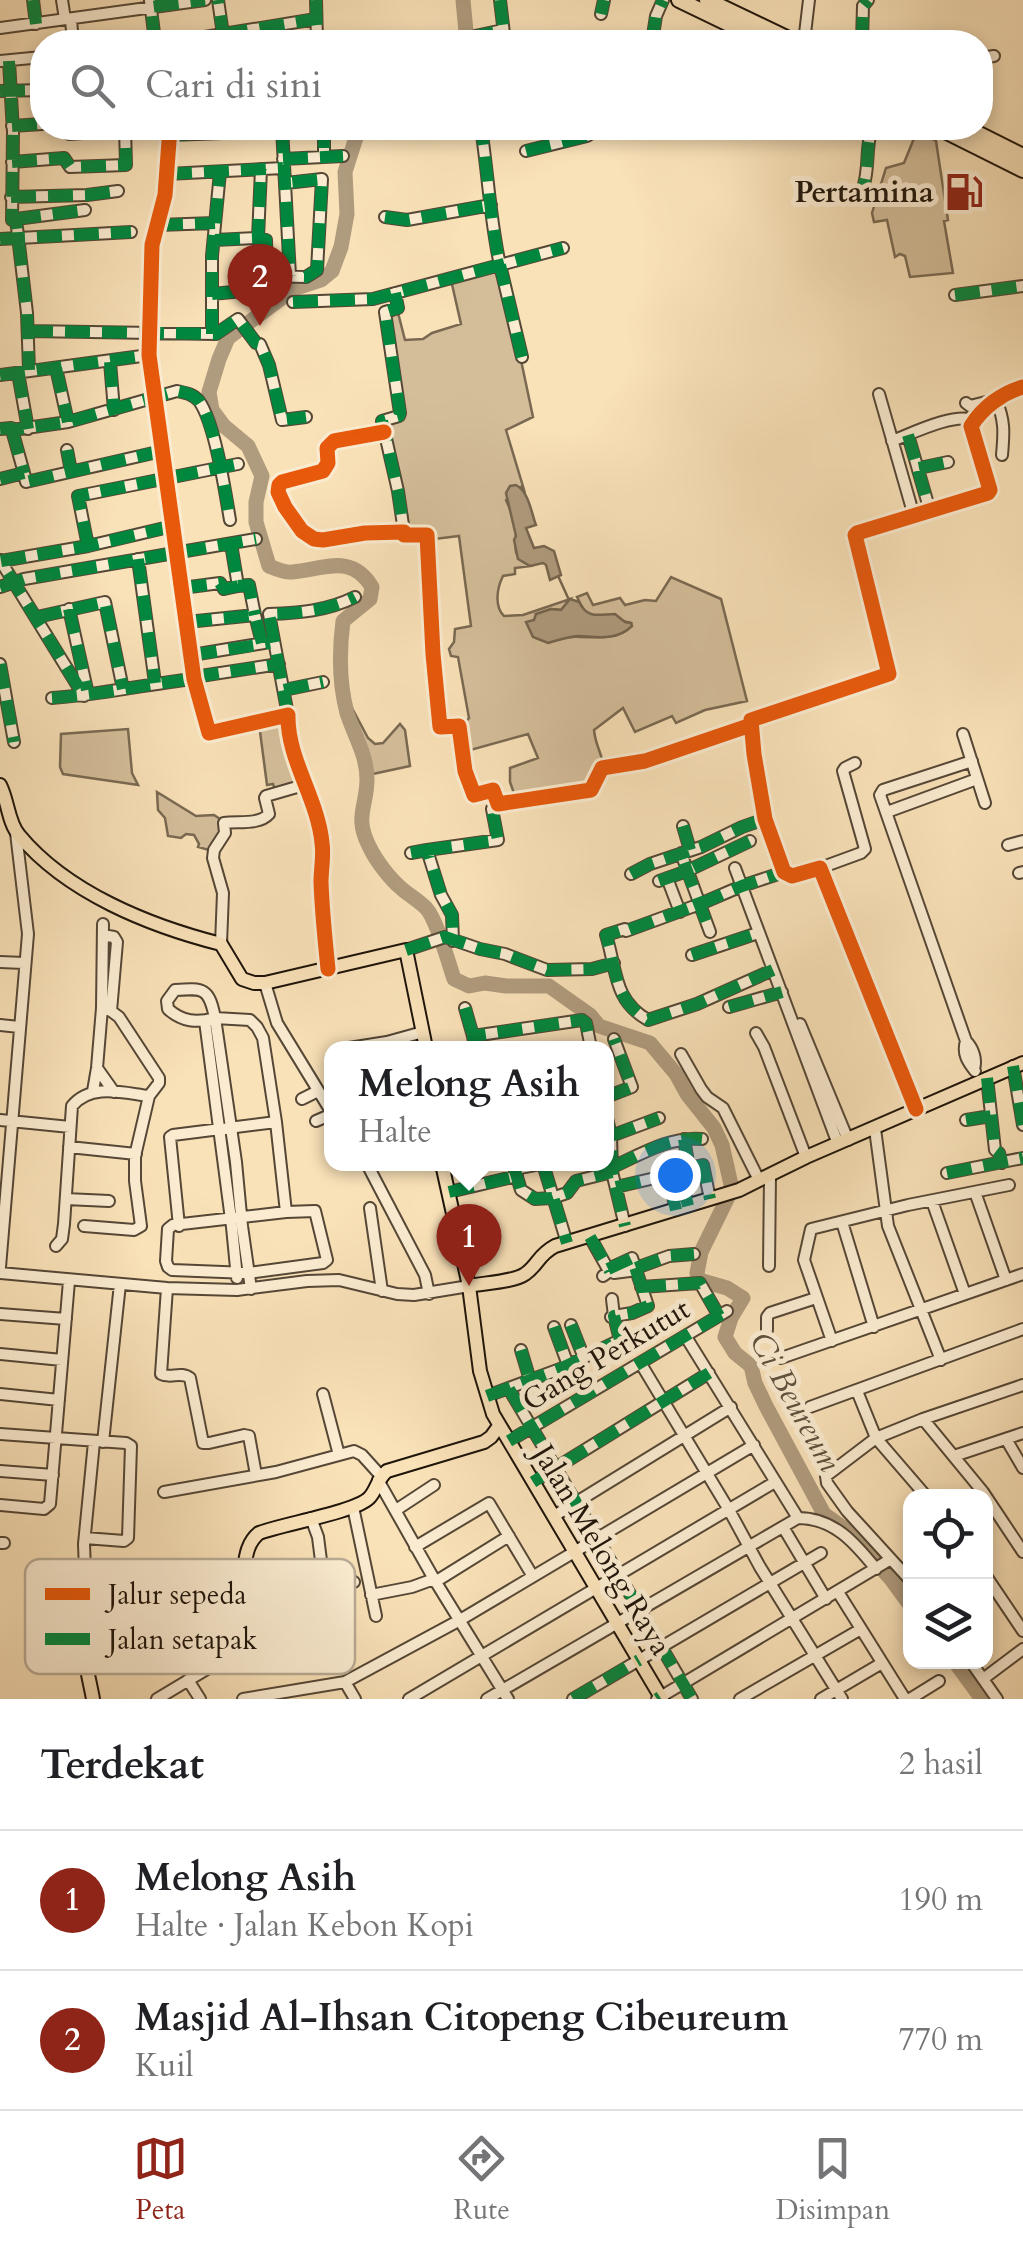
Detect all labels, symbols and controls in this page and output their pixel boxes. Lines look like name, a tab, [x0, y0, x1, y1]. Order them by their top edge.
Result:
search box	[30, 30, 993, 140]
icon: search	[65, 58, 120, 113]
text: Cari di sini	[145, 59, 322, 111]
fuel station icon: Pertamina	[943, 171, 985, 213]
place label: Pertamina	[795, 172, 934, 213]
pin: 2	[228, 244, 292, 326]
popup	[324, 1041, 614, 1171]
text: Melong Asih	[358, 1058, 580, 1110]
text: Halte	[358, 1110, 432, 1154]
your location	[650, 1150, 701, 1201]
pin: 1	[436, 1204, 502, 1286]
street label: Gang Perkutut	[514, 1289, 698, 1421]
water label: Ci Beureum	[739, 1324, 851, 1480]
street label: Jalan Melong Raya	[521, 1434, 681, 1663]
map controls	[903, 1489, 993, 1669]
button: locate	[903, 1489, 993, 1579]
legend	[25, 1559, 355, 1674]
text: Jalur sepeda	[104, 1576, 247, 1614]
button: layers	[903, 1579, 993, 1669]
text: Jalan setapak	[104, 1621, 257, 1659]
text: Terdekat	[40, 1736, 204, 1793]
text: 2 hasil	[899, 1742, 983, 1786]
text: Melong Asih	[135, 1852, 356, 1904]
text: 1	[64, 1878, 81, 1922]
text: 190 m	[898, 1878, 983, 1922]
text: Halte · Jalan Kebon Kopi	[135, 1904, 474, 1948]
text: Masjid Al-Ihsan Citopeng Cibeureum	[135, 1992, 788, 2044]
text: 2	[64, 2018, 81, 2062]
text: 770 m	[898, 2018, 983, 2062]
text: Kuil	[135, 2044, 194, 2088]
tab: Peta	[133, 2131, 188, 2229]
tab: Rute	[454, 2131, 510, 2229]
tab: Disimpan	[776, 2131, 890, 2229]

